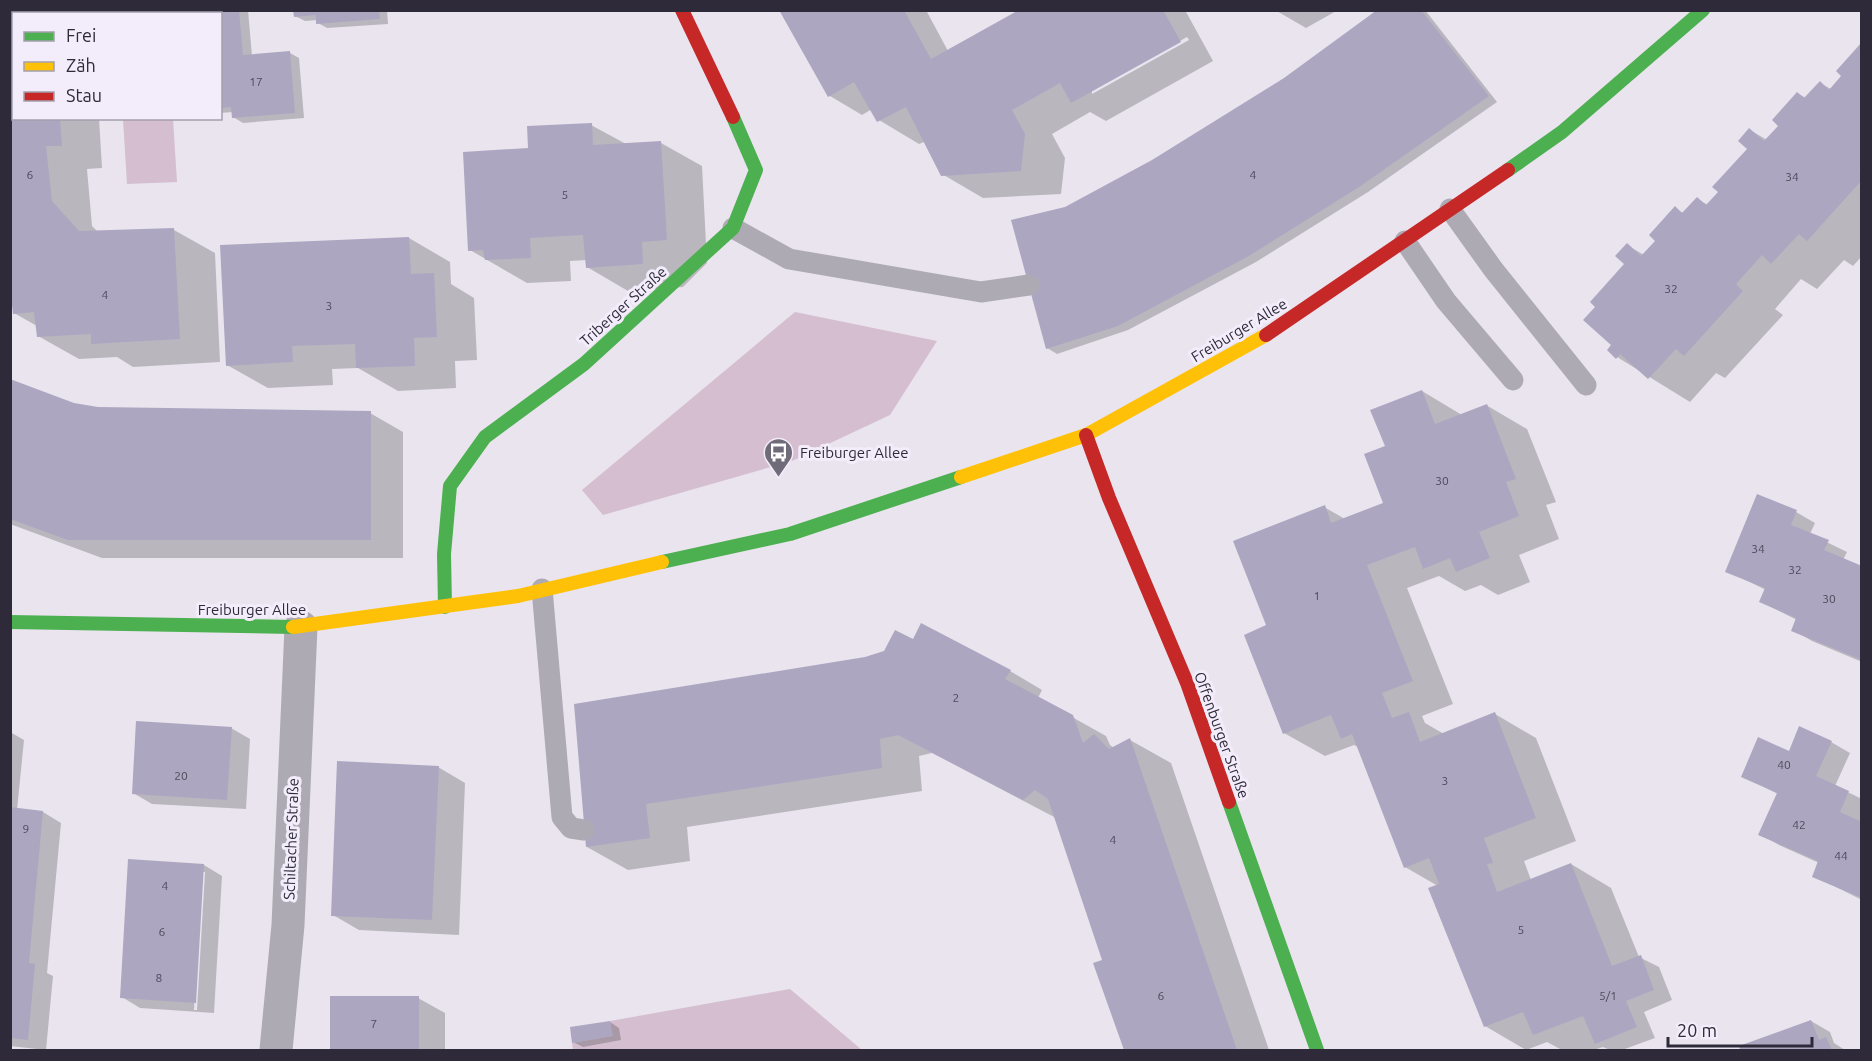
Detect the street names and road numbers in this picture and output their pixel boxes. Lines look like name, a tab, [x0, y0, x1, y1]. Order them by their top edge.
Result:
street label: Triberger Straße	[576, 263, 670, 349]
street label: Freiburger Allee	[1188, 295, 1290, 365]
street label: Freiburger Allee	[198, 601, 306, 618]
street label: Offenburger Straße	[1191, 669, 1253, 801]
street label: Schiltacher Straße	[280, 778, 302, 900]

